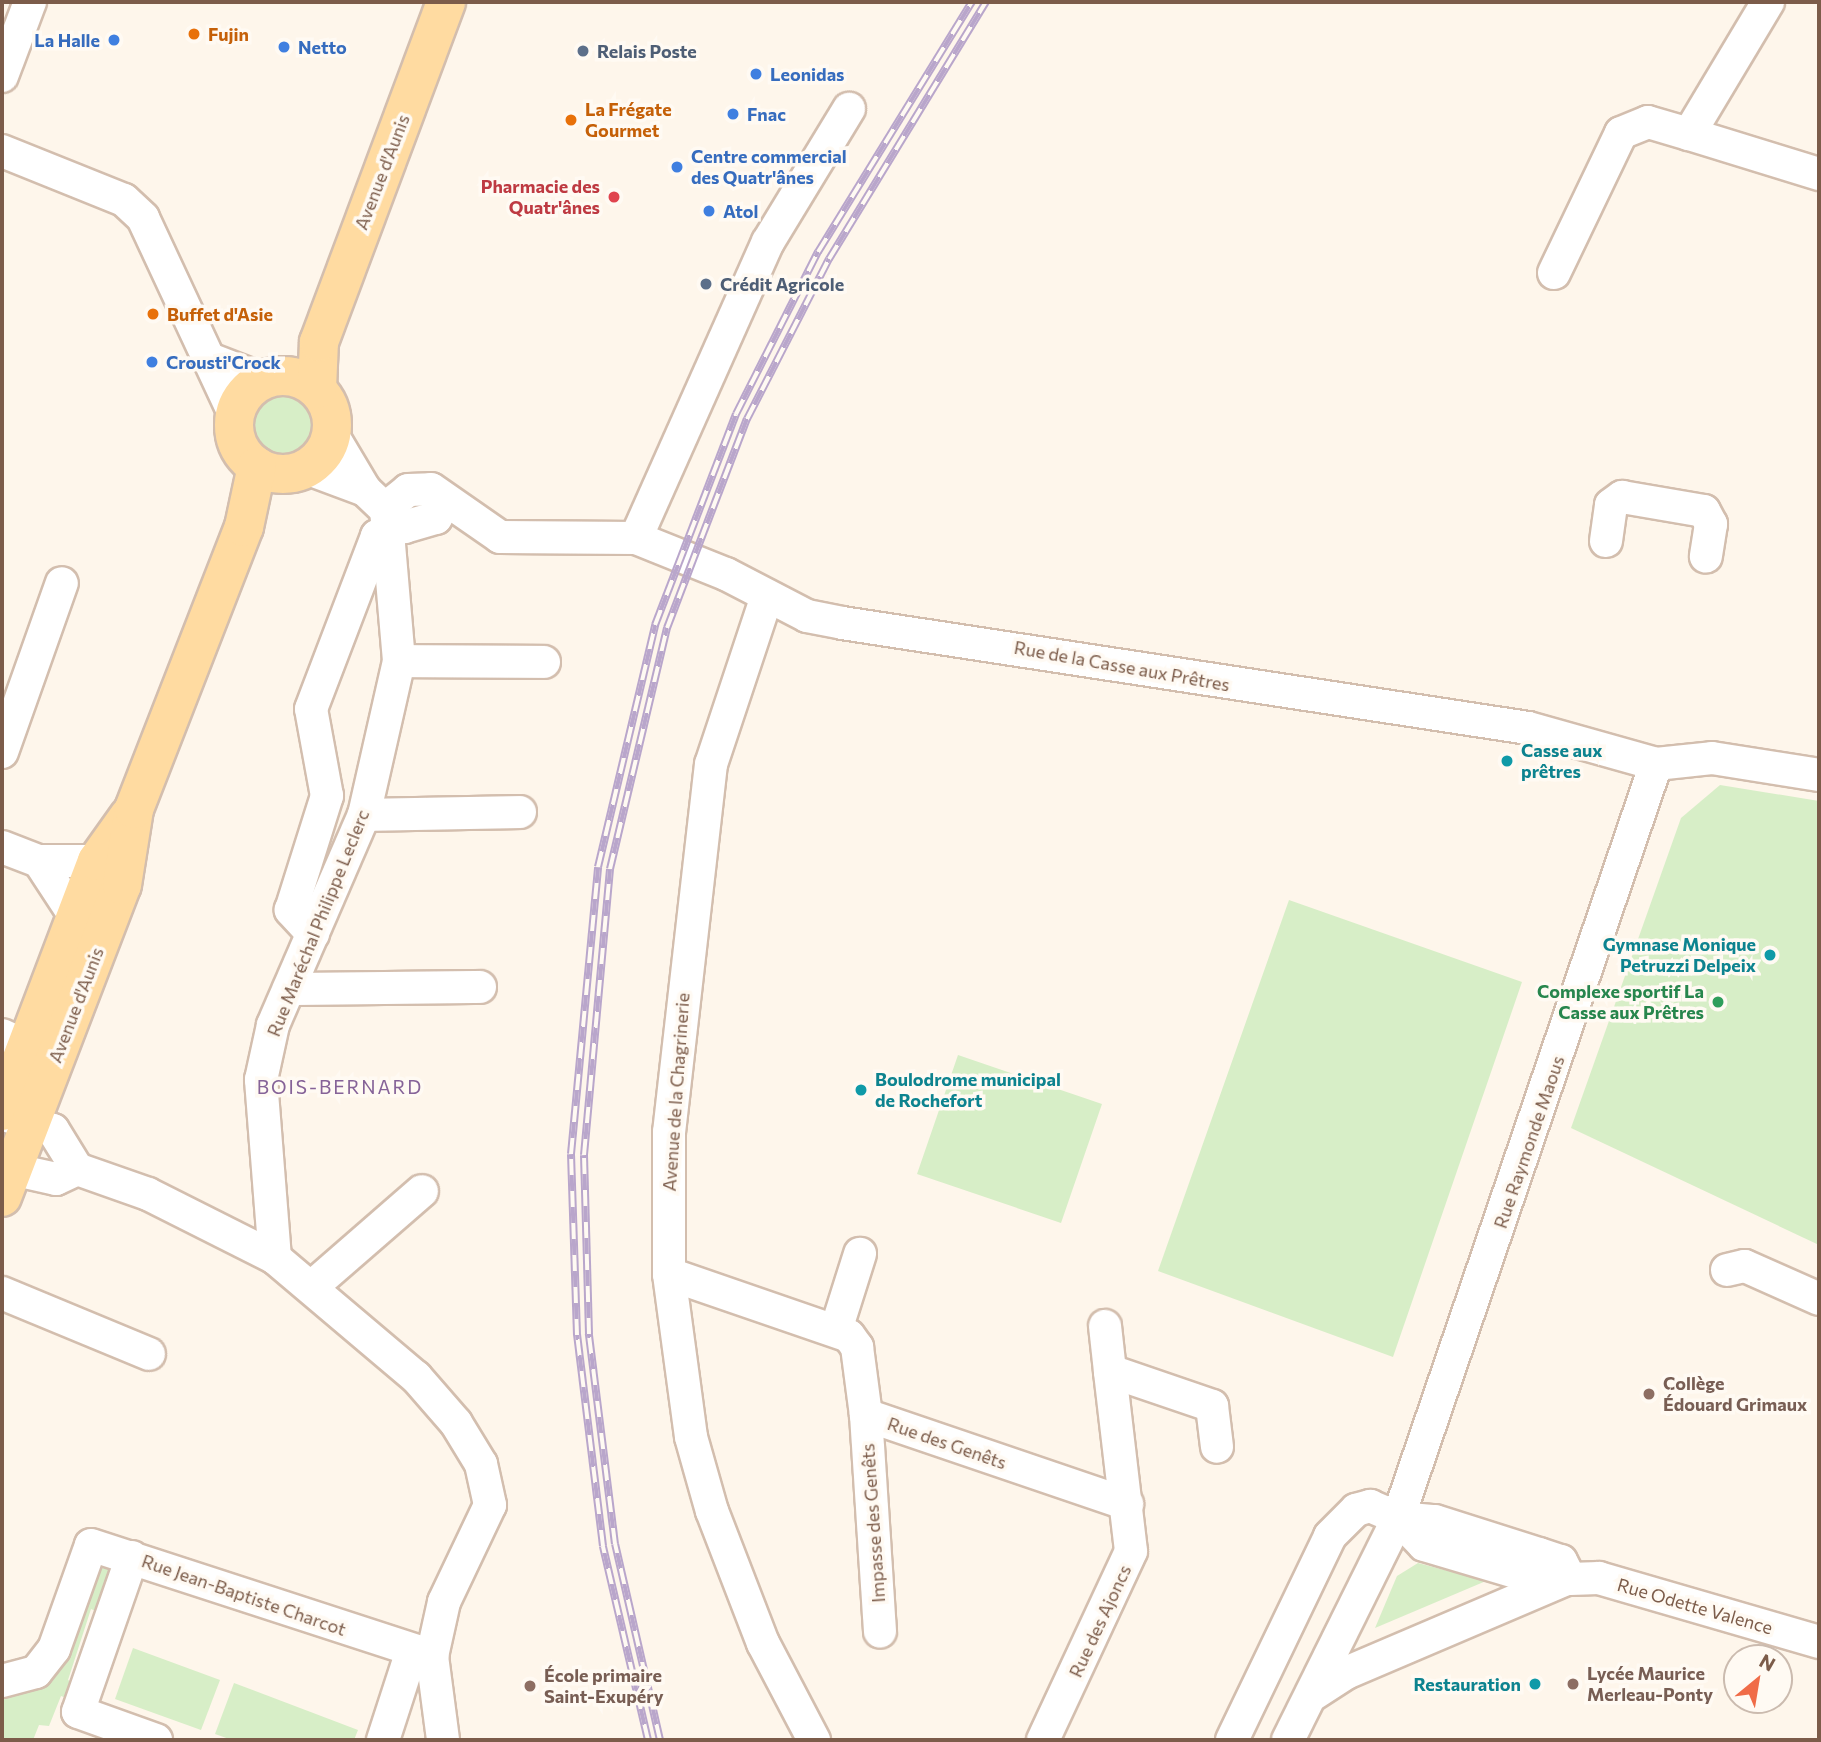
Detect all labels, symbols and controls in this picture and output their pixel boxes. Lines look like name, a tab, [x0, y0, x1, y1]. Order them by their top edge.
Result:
place label: Fujin	[208, 23, 249, 45]
marker: Fujin	[186, 26, 202, 42]
place label: La Halle	[34, 29, 100, 51]
marker: La Halle	[106, 32, 122, 48]
place label: Netto	[298, 36, 347, 58]
marker: Netto	[276, 39, 292, 55]
place label: Relais Poste	[597, 40, 697, 62]
marker: Relais Poste	[575, 43, 591, 59]
place label: Leonidas	[770, 63, 845, 85]
marker: Leonidas	[748, 66, 764, 82]
place label: La Frégate Gourmet	[585, 99, 672, 142]
place label: Fnac	[747, 103, 786, 125]
marker: Fnac	[725, 106, 741, 122]
street label: Avenue d'Aunis	[350, 111, 414, 233]
marker: La Frégate Gourmet	[563, 112, 579, 128]
place label: Centre commercial des Quatr'ânes	[691, 146, 847, 188]
marker: Centre commercial des Quatr'ânes	[669, 159, 685, 175]
place label: Pharmacie des Quatr'ânes	[481, 176, 600, 218]
marker: Pharmacie des Quatr'ânes	[606, 189, 622, 205]
place label: Atol	[723, 200, 758, 222]
marker: Atol	[701, 203, 717, 219]
place label: Crédit Agricole	[720, 273, 844, 295]
marker: Crédit Agricole	[698, 276, 714, 292]
place label: Buffet d'Asie	[167, 303, 273, 325]
marker: Buffet d'Asie	[145, 306, 161, 322]
place label: Crousti'Crock	[166, 351, 281, 373]
marker: Crousti'Crock	[144, 354, 160, 370]
street label: Rue de la Casse aux Prêtres	[1012, 636, 1232, 696]
place label: Casse aux prêtres	[1521, 740, 1602, 782]
marker: Casse aux prêtres	[1499, 753, 1515, 769]
street label: Rue Maréchal Philippe Leclerc	[263, 806, 373, 1040]
place label: Gymnase Monique Petruzzi Delpeix	[1603, 934, 1756, 976]
street label: Avenue d'Aunis	[44, 944, 108, 1066]
marker: Gymnase Monique Petruzzi Delpeix	[1762, 947, 1778, 963]
place label: Complexe sportif La Casse aux Prêtres	[1537, 981, 1704, 1024]
street label: Avenue de la Chagrinerie	[658, 992, 694, 1192]
marker: Complexe sportif La Casse aux Prêtres	[1710, 994, 1726, 1010]
street label: Rue Raymonde Maous	[1489, 1053, 1569, 1231]
place label: Boulodrome municipal de Rochefort	[875, 1069, 1061, 1112]
district label: BOIS-BERNARD	[258, 1076, 422, 1098]
marker: Boulodrome municipal de Rochefort	[853, 1082, 869, 1098]
place label: Collège Édouard Grimaux	[1663, 1373, 1807, 1416]
marker: Collège Édouard Grimaux	[1641, 1386, 1657, 1402]
street label: Rue des Genêts	[885, 1413, 1009, 1473]
street label: Impasse des Genêts	[857, 1443, 889, 1603]
street label: Rue Jean-Baptiste Charcot	[139, 1550, 349, 1640]
street label: Rue des Ajoncs	[1065, 1561, 1135, 1681]
street label: Rue Odette Valence	[1615, 1573, 1775, 1639]
north arrow	[1723, 1644, 1793, 1714]
text: N	[1756, 1649, 1780, 1676]
place label: Lycée Maurice Merleau-Ponty	[1587, 1663, 1713, 1706]
place label: École primaire Saint-Exupéry	[544, 1665, 664, 1708]
place label: Restauration	[1414, 1673, 1521, 1695]
marker: Restauration	[1527, 1676, 1543, 1692]
marker: Lycée Maurice Merleau-Ponty	[1565, 1676, 1581, 1692]
marker: École primaire Saint-Exupéry	[522, 1678, 538, 1694]

